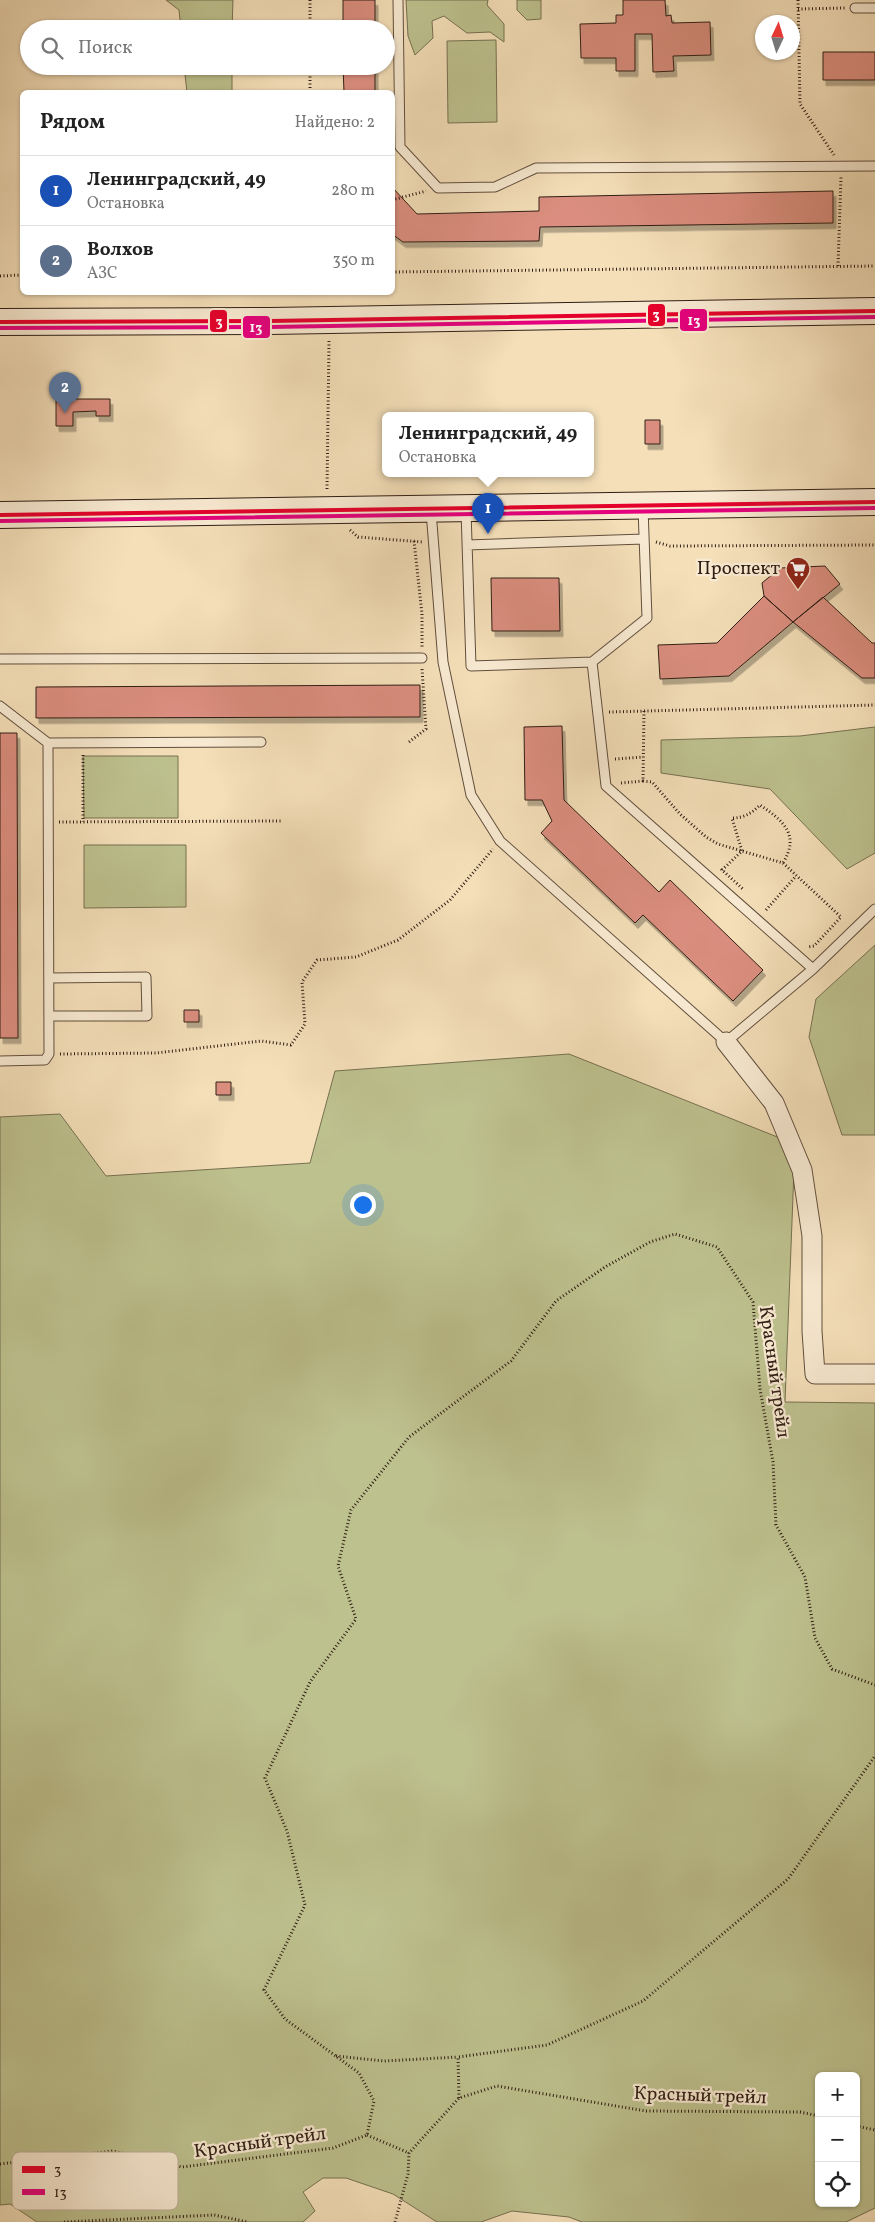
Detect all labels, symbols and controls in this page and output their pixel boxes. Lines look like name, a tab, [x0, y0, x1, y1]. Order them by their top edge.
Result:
north arrow	[755, 15, 800, 60]
search box	[20, 20, 395, 75]
icon: search	[38, 34, 66, 62]
text: Поиск	[78, 35, 132, 61]
text: Рядом	[40, 108, 105, 137]
text: Найдено: 2	[295, 112, 375, 134]
text: Ленинградский, 49	[87, 167, 266, 193]
text: 1	[53, 180, 59, 202]
text: 280 m	[331, 180, 375, 202]
text: Остановка	[87, 193, 165, 215]
text: Волхов	[87, 237, 154, 263]
text: 2	[52, 250, 60, 272]
text: 350 m	[332, 250, 375, 272]
text: АЗС	[87, 263, 118, 285]
line badge: 3	[647, 303, 666, 327]
text: 3	[652, 306, 660, 325]
line badge: 13	[679, 308, 708, 332]
line badge: 3	[209, 309, 228, 333]
text: 13	[688, 312, 700, 331]
text: 3	[215, 313, 223, 332]
line badge: 13	[242, 315, 271, 339]
text: 13	[250, 319, 262, 338]
pin: 2	[49, 372, 81, 413]
popup	[382, 412, 594, 477]
text: Ленинградский, 49	[399, 421, 577, 447]
text: Остановка	[399, 447, 476, 469]
pin: 1	[472, 493, 504, 534]
place label: Проспект	[697, 556, 780, 582]
supermarket icon: Проспект	[785, 556, 811, 590]
your location	[350, 1192, 376, 1218]
street label: Красный трейл	[752, 1304, 796, 1440]
map controls	[815, 2072, 860, 2207]
button: +	[815, 2072, 860, 2117]
street label: Красный трейл	[633, 2081, 767, 2111]
button: −	[815, 2117, 860, 2162]
street label: Красный трейл	[192, 2121, 328, 2165]
legend	[12, 2152, 178, 2210]
text: 3	[54, 2161, 61, 2180]
button: locate	[815, 2162, 860, 2207]
text: 13	[54, 2184, 67, 2203]

